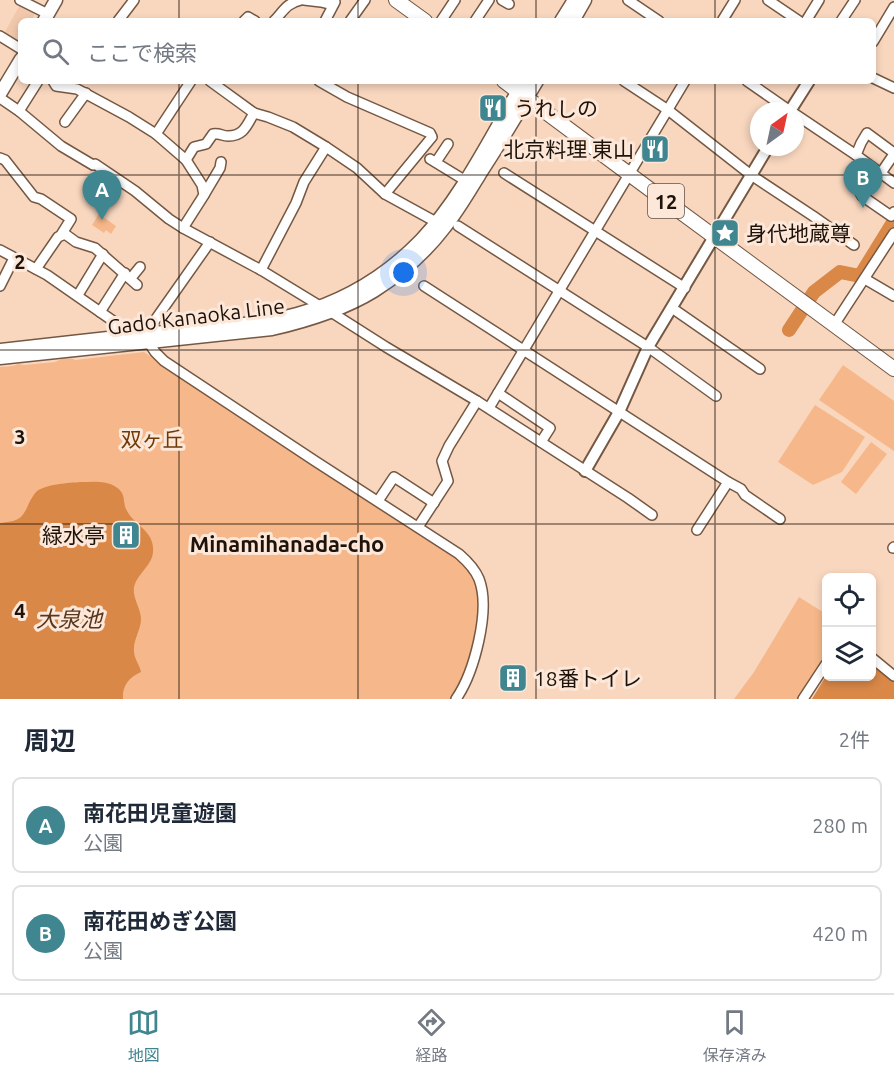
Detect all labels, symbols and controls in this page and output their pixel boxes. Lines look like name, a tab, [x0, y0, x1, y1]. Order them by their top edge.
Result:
search box	[18, 18, 876, 84]
icon: search	[39, 35, 72, 68]
text: ここで検索	[87, 40, 197, 65]
restaurant icon: うれしの	[477, 92, 509, 124]
place label: うれしの	[514, 96, 598, 120]
north arrow	[750, 102, 804, 156]
restaurant icon: 北京料理 東山	[639, 133, 671, 165]
place label: 北京料理 東山	[503, 137, 634, 161]
pin: B	[844, 158, 882, 208]
pin: A	[82, 170, 122, 220]
road number: 12	[648, 184, 684, 218]
place icon: 身代地蔵尊	[709, 217, 741, 249]
place label: 身代地蔵尊	[746, 221, 851, 245]
text: 2	[14, 250, 26, 273]
your location	[389, 258, 418, 287]
street label: Gado Kanaoka Line	[106, 293, 286, 339]
text: 3	[14, 425, 26, 448]
park label: 双ヶ丘	[121, 427, 184, 451]
building icon: 緑水亭	[110, 519, 142, 551]
place label: 緑水亭	[42, 523, 105, 547]
district label: Minamihanada-cho	[190, 531, 384, 556]
map controls	[822, 573, 876, 681]
button: locate	[822, 573, 876, 627]
text: 4	[14, 599, 26, 622]
water label: 大泉池	[36, 606, 104, 631]
button: layers	[822, 627, 876, 681]
building icon: 18番トイレ	[497, 662, 529, 694]
place label: 18番トイレ	[534, 666, 642, 690]
text: 周辺	[24, 726, 76, 755]
text: 2件	[839, 728, 870, 751]
text: 南花田児童遊園	[83, 800, 237, 825]
text: A	[38, 814, 53, 837]
text: 280 m	[812, 814, 868, 837]
text: 公園	[83, 831, 123, 854]
text: 南花田めぎ公園	[83, 908, 237, 933]
text: B	[39, 922, 52, 945]
text: 420 m	[812, 922, 868, 945]
text: 公園	[83, 939, 123, 962]
tab: 地図	[127, 1006, 160, 1066]
tab: 経路	[415, 1006, 448, 1066]
tab: 保存済み	[703, 1006, 767, 1066]

